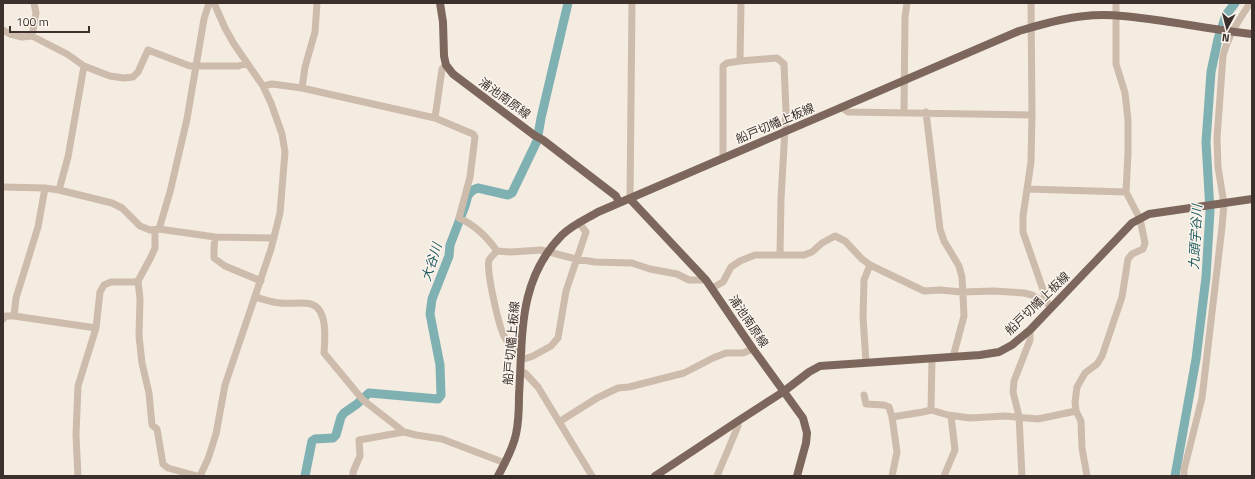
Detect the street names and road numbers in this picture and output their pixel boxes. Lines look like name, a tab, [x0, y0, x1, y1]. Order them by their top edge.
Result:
street label: 浦池南原線	[475, 73, 535, 123]
street label: 船戸切幡上板線	[733, 98, 817, 148]
street label: 船戸切幡上板線	[1000, 267, 1074, 339]
street label: 浦池南原線	[724, 291, 774, 351]
street label: 船戸切幡上板線	[498, 300, 524, 386]

